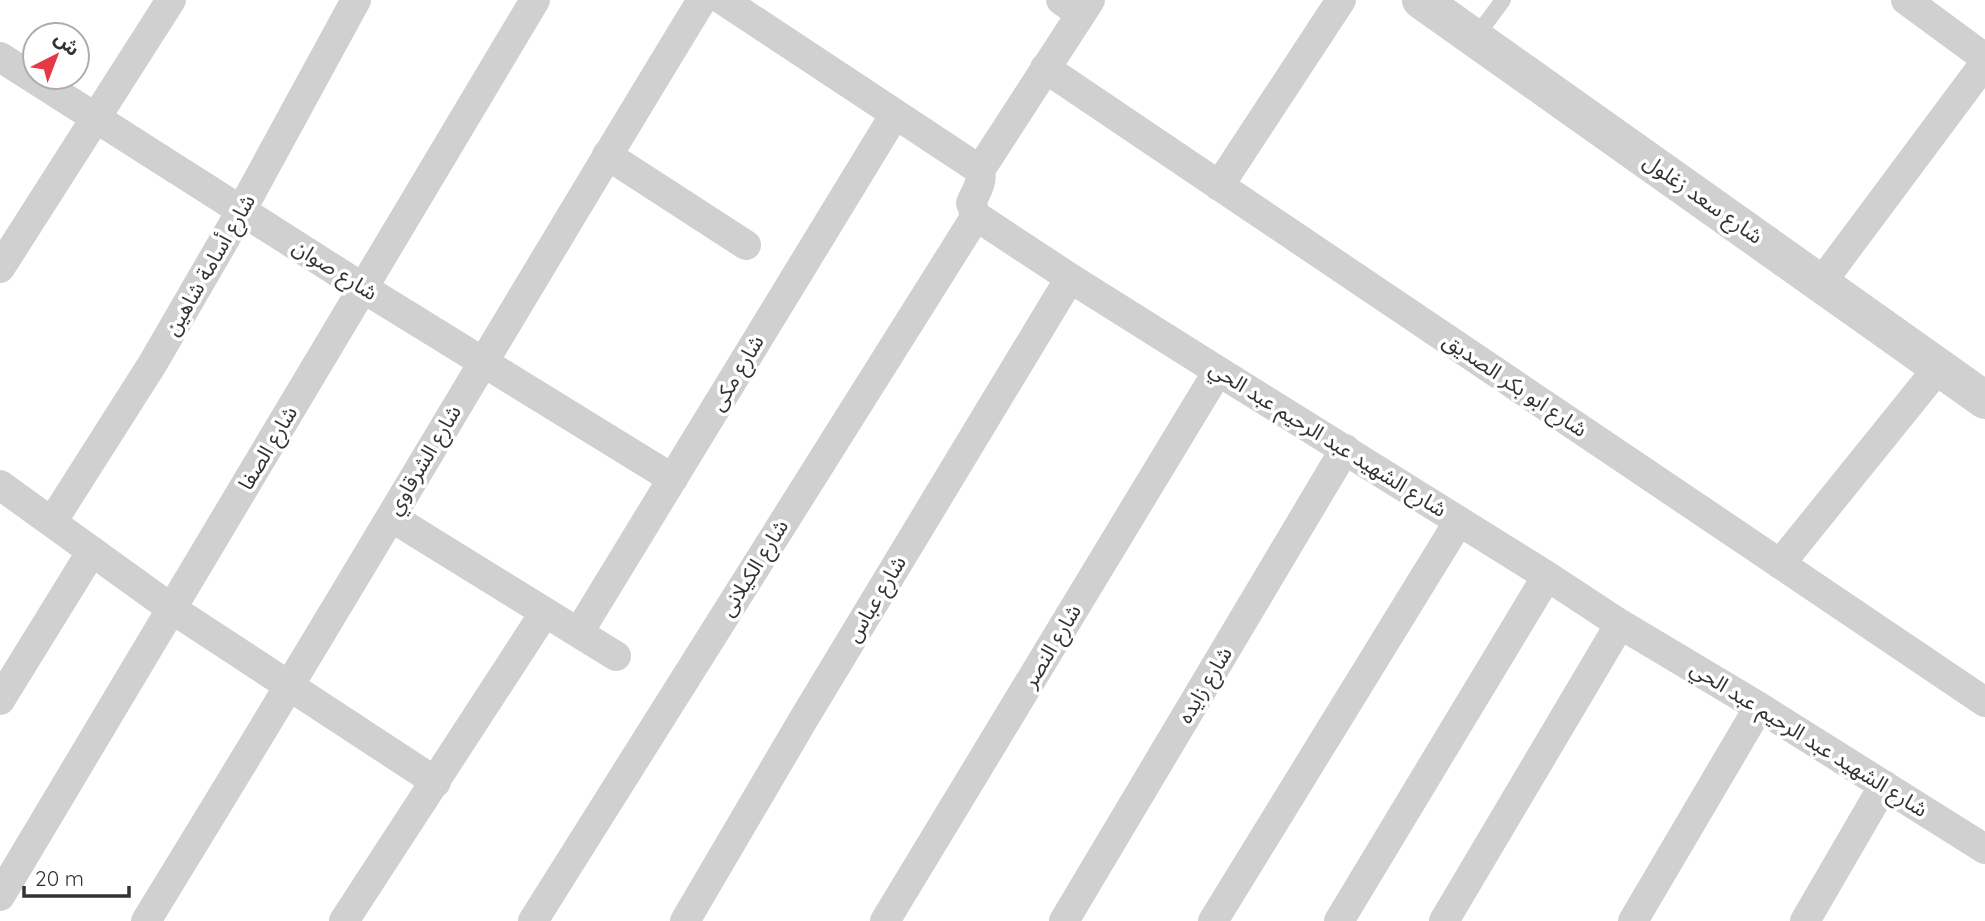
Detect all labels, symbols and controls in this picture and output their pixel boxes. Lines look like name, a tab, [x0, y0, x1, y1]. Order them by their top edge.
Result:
north arrow	[21, 21, 91, 91]
text: ش	[50, 26, 85, 61]
street label: شارع سعد زغلول	[1637, 148, 1768, 251]
street label: شارع أسامة شاهين	[158, 189, 263, 341]
street label: شارع صوان	[287, 233, 383, 308]
street label: شارع ابو بكر الصديق	[1437, 326, 1593, 444]
street label: شارع مكى	[703, 330, 771, 417]
street label: شارع الشهيد عبد الرحيم عبد الحي	[1203, 354, 1452, 525]
street label: شارع الشرقاوي	[380, 400, 469, 521]
street label: شارع الصفا	[232, 401, 305, 496]
street label: شارع الكيلانى	[713, 514, 796, 622]
street label: شارع عباس	[839, 551, 914, 648]
street label: شارع النصر	[1016, 599, 1089, 694]
street label: شارع زايده	[1171, 641, 1240, 729]
street label: شارع الشهيد عبد الرحيم عبد الحي	[1684, 654, 1933, 825]
scale bar	[24, 855, 130, 899]
text: 20 m	[35, 865, 84, 891]

